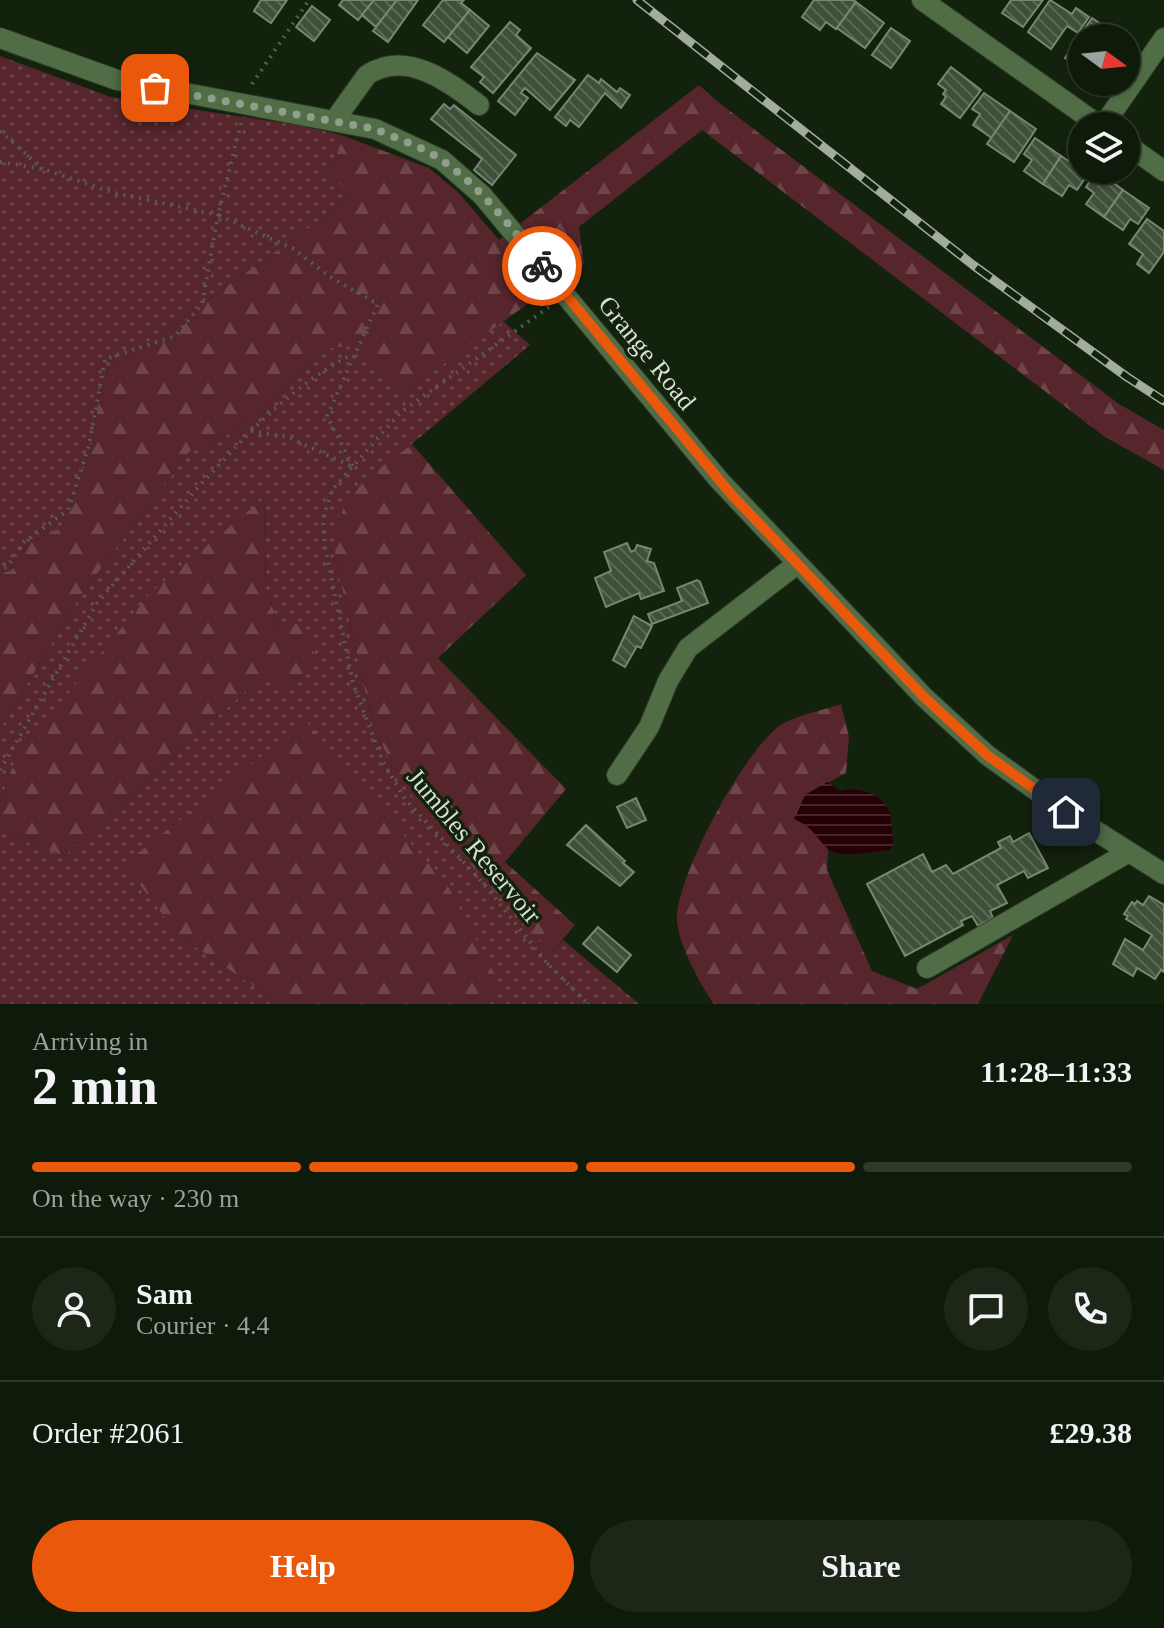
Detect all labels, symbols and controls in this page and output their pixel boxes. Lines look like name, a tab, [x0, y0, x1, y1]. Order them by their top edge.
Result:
north arrow	[1068, 24, 1140, 96]
map controls	[1068, 24, 1140, 184]
pin	[121, 54, 189, 122]
icon: bag	[133, 66, 177, 110]
button: layers	[1068, 112, 1140, 184]
courier	[502, 226, 582, 306]
icon: bike	[520, 244, 564, 288]
street label: Grange Road	[592, 290, 702, 416]
street label: Jumbles Reservoir	[401, 763, 547, 929]
pin	[1032, 778, 1100, 846]
icon: home	[1044, 790, 1088, 834]
text: Arriving in	[32, 1027, 148, 1056]
text: 11:28–11:33	[980, 1055, 1132, 1088]
text: 2 min	[32, 1058, 158, 1115]
text: On the way · 230 m	[32, 1184, 239, 1213]
button: person	[32, 1267, 116, 1351]
button: chat	[944, 1267, 1028, 1351]
button: phone	[1048, 1267, 1132, 1351]
text: Sam	[136, 1277, 193, 1310]
text: Courier · 4.4	[136, 1311, 270, 1340]
text: Order #2061	[32, 1416, 184, 1449]
text: £29.38	[1050, 1416, 1132, 1449]
button: Help	[32, 1520, 574, 1612]
button: Share	[590, 1520, 1132, 1612]

